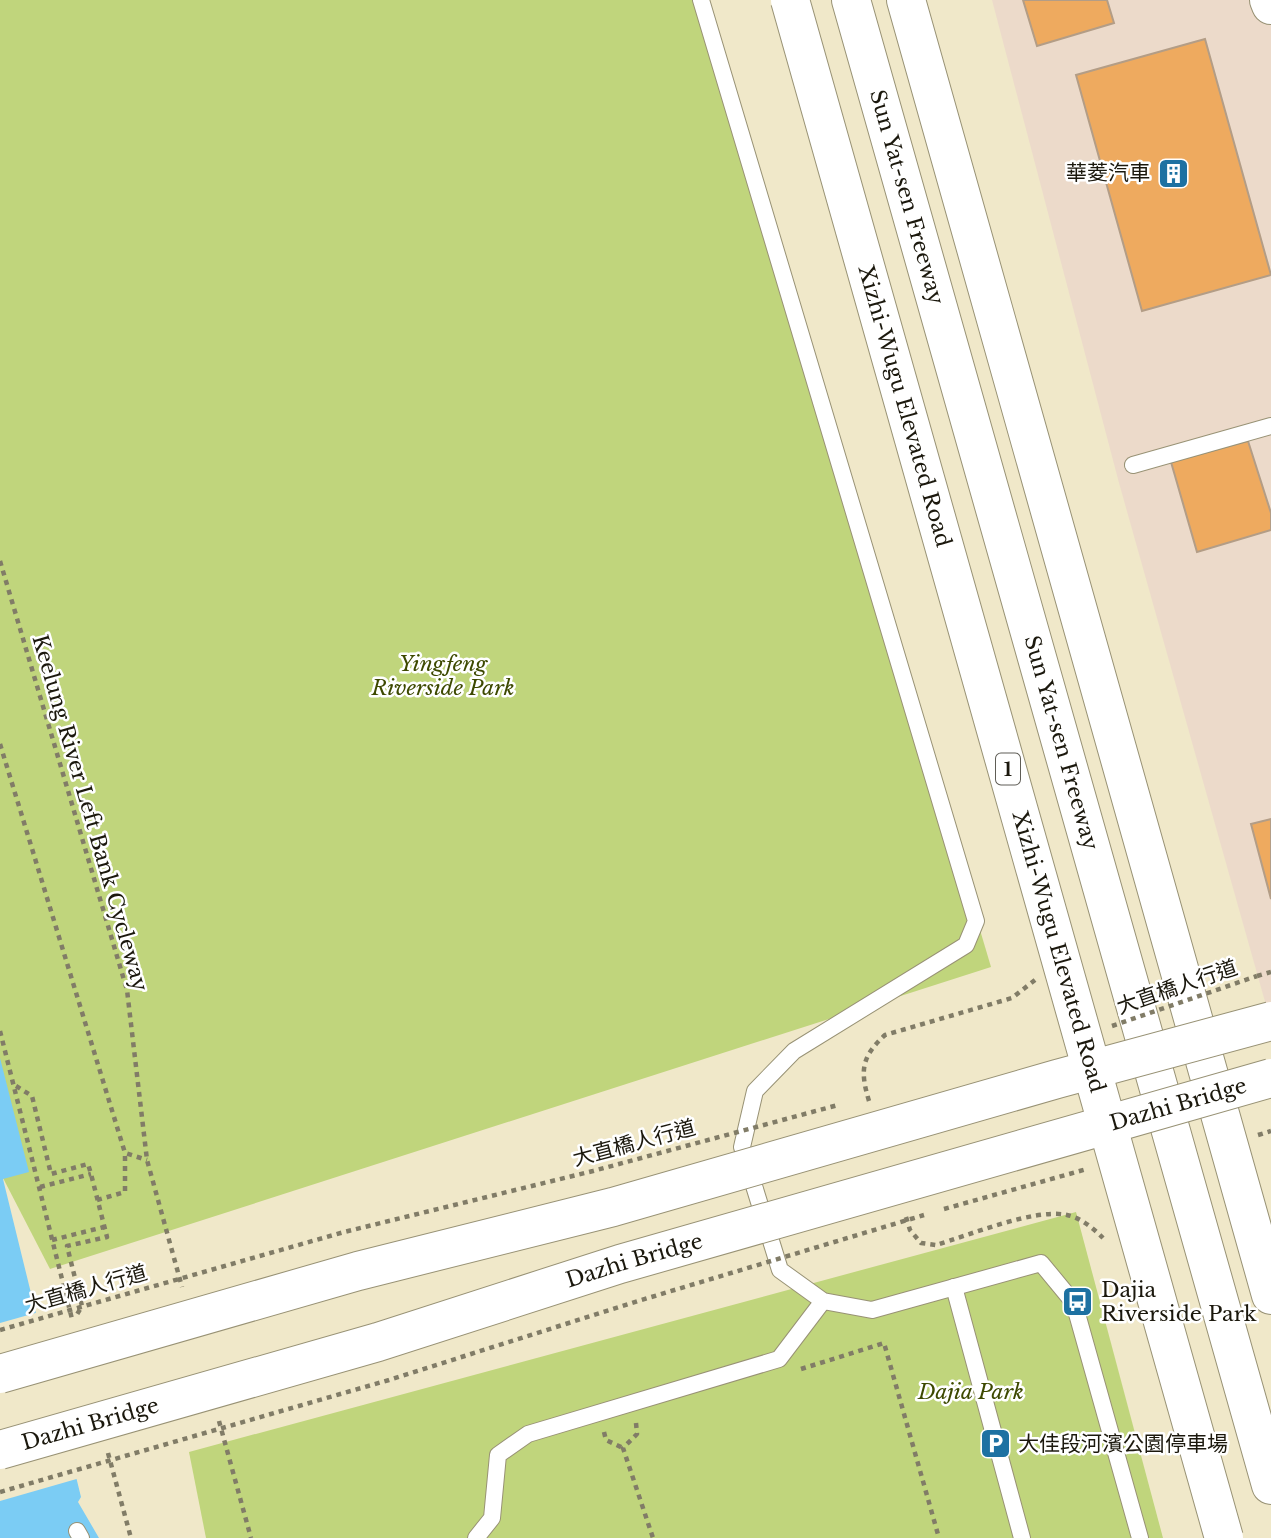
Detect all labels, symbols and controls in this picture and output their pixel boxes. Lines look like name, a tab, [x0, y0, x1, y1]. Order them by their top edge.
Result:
street label: Sun Yat-sen Freeway	[864, 87, 950, 308]
building icon: 華菱汽車	[1156, 156, 1190, 190]
place label: 華菱汽車	[1066, 160, 1150, 186]
street label: Xizhi-Wugu Elevated Road	[853, 262, 957, 550]
street label: Keelung River Left Bank Cycleway	[27, 632, 154, 995]
street label: Sun Yat-sen Freeway	[1018, 633, 1104, 854]
park label: Yingfeng Riverside Park	[370, 651, 515, 701]
road number: 1	[996, 754, 1020, 784]
street label: Xizhi-Wugu Elevated Road	[1006, 808, 1111, 1096]
street label: 大直橋人行道	[1113, 954, 1241, 1020]
street label: Dazhi Bridge	[1107, 1073, 1250, 1136]
street label: 大直橋人行道	[570, 1114, 698, 1172]
street label: Dazhi Bridge	[563, 1228, 706, 1294]
street label: 大直橋人行道	[22, 1259, 150, 1319]
place label: Dajia Riverside Park	[1101, 1277, 1257, 1327]
bus stop icon: Dajia Riverside Park	[1061, 1285, 1095, 1319]
park label: Dajia Park	[917, 1379, 1024, 1405]
street label: Dazhi Bridge	[19, 1392, 162, 1456]
parking icon: 大佳段河濱公園停車場	[978, 1427, 1012, 1461]
place label: 大佳段河濱公園停車場	[1018, 1431, 1228, 1457]

